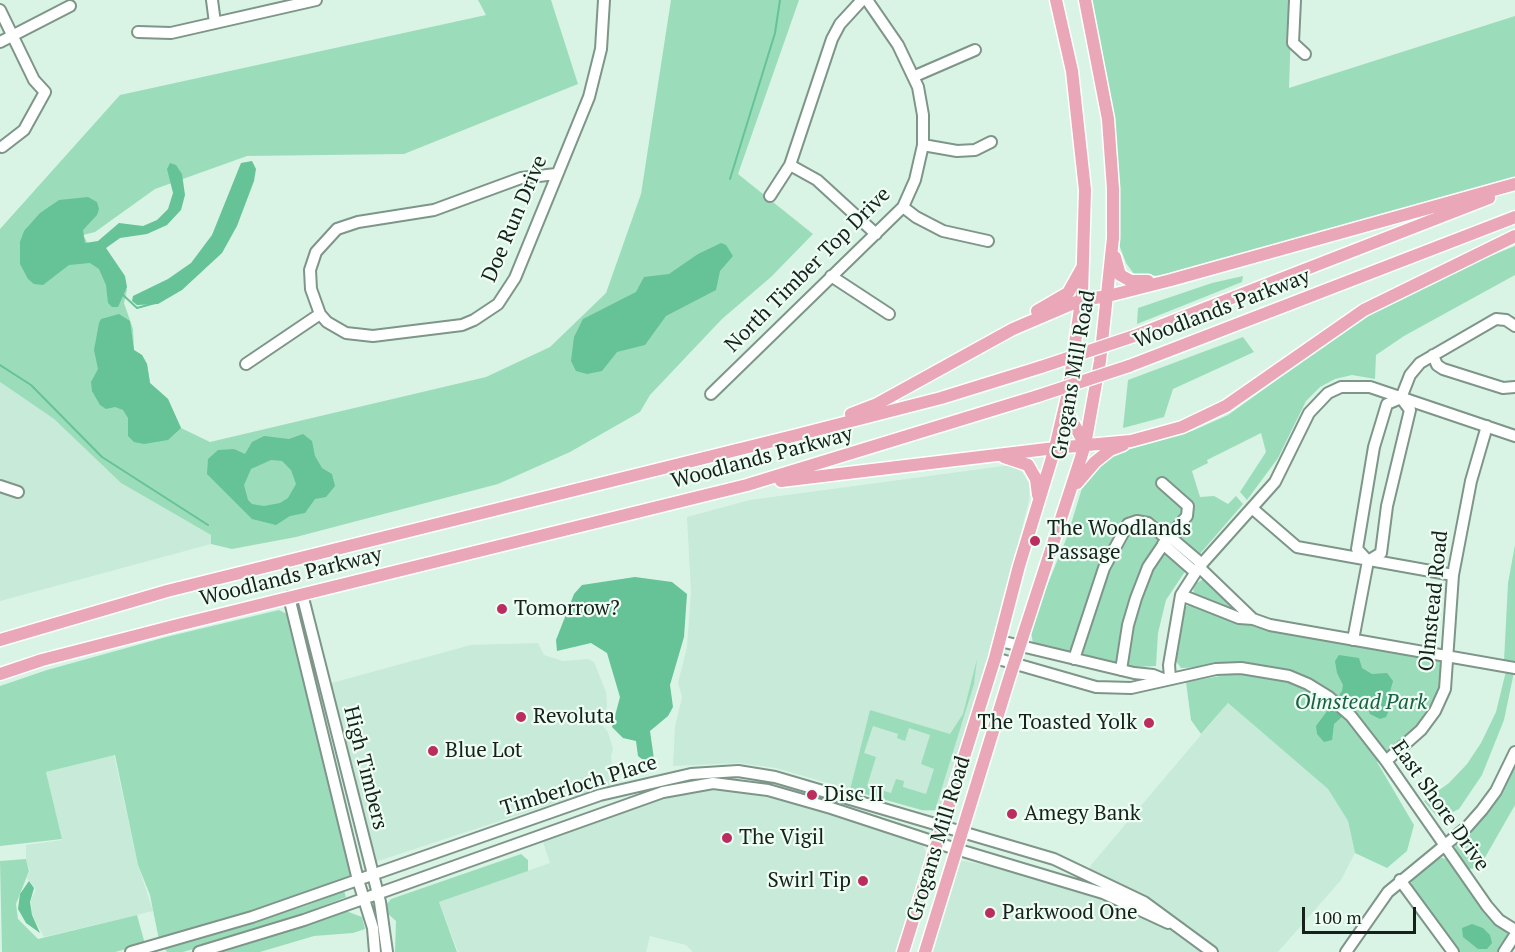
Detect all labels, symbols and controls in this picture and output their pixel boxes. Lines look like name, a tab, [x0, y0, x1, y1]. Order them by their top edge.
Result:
street label: Doe Run Drive	[477, 152, 553, 286]
street label: North Timber Top Drive	[720, 182, 896, 358]
street label: Woodlands Parkway	[1130, 264, 1314, 354]
street label: Grogans Mill Road	[1047, 288, 1101, 462]
street label: Woodlands Parkway	[668, 422, 856, 494]
place label: The Woodlands Passage	[1047, 516, 1191, 566]
street label: Olmstead Road	[1414, 529, 1454, 673]
marker: The Woodlands Passage	[1028, 534, 1042, 548]
street label: Woodlands Parkway	[197, 542, 385, 612]
place label: Tomorrow?	[514, 596, 620, 622]
marker: Tomorrow?	[495, 602, 509, 616]
park label: Olmstead Park	[1295, 690, 1427, 716]
street label: High Timbers	[337, 703, 393, 833]
place label: Revoluta	[533, 704, 615, 730]
marker: Revoluta	[514, 710, 528, 724]
place label: The Toasted Yolk	[978, 710, 1137, 736]
marker: The Toasted Yolk	[1142, 716, 1156, 730]
street label: East Shore Drive	[1386, 736, 1494, 876]
place label: Blue Lot	[445, 738, 523, 764]
marker: Blue Lot	[426, 744, 440, 758]
street label: Timberloch Place	[498, 750, 660, 822]
street label: Grogans Mill Road	[902, 753, 976, 925]
place label: Disc II	[824, 782, 884, 808]
marker: Disc II	[805, 788, 819, 802]
place label: Amegy Bank	[1024, 801, 1141, 827]
marker: Amegy Bank	[1005, 807, 1019, 821]
place label: The Vigil	[739, 825, 824, 851]
marker: The Vigil	[720, 831, 734, 845]
place label: Swirl Tip	[767, 868, 851, 894]
marker: Swirl Tip	[856, 874, 870, 888]
scale bar	[1305, 895, 1419, 933]
place label: Parkwood One	[1002, 900, 1138, 926]
text: 100 m	[1313, 905, 1362, 929]
marker: Parkwood One	[983, 906, 997, 920]

